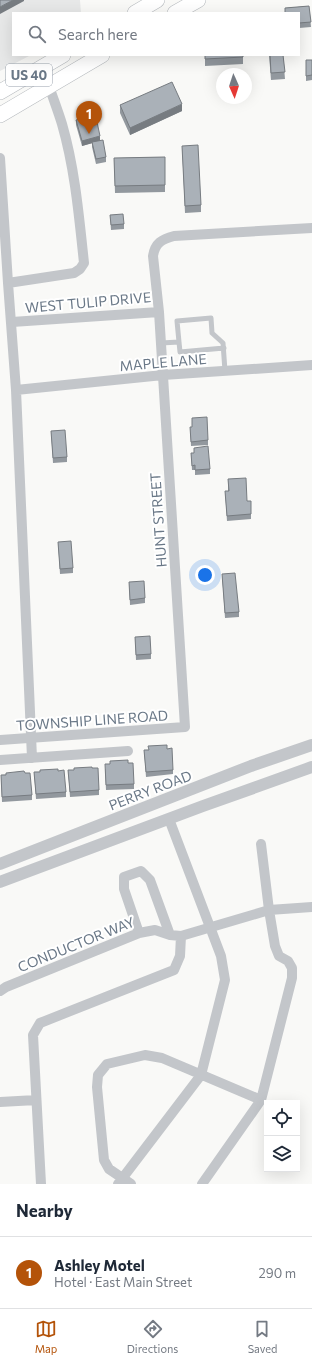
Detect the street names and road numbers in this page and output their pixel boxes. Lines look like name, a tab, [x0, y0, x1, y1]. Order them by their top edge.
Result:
road number: US 40	[6, 64, 52, 86]
street label: WEST TULIP DRIVE	[24, 288, 152, 316]
street label: MAPLE LANE	[119, 350, 207, 374]
street label: HUNT STREET	[146, 472, 170, 568]
street label: TOWNSHIP LINE ROAD	[15, 706, 169, 734]
street label: PERRY ROAD	[106, 766, 194, 814]
street label: CONDUCTOR WAY	[15, 913, 137, 975]

